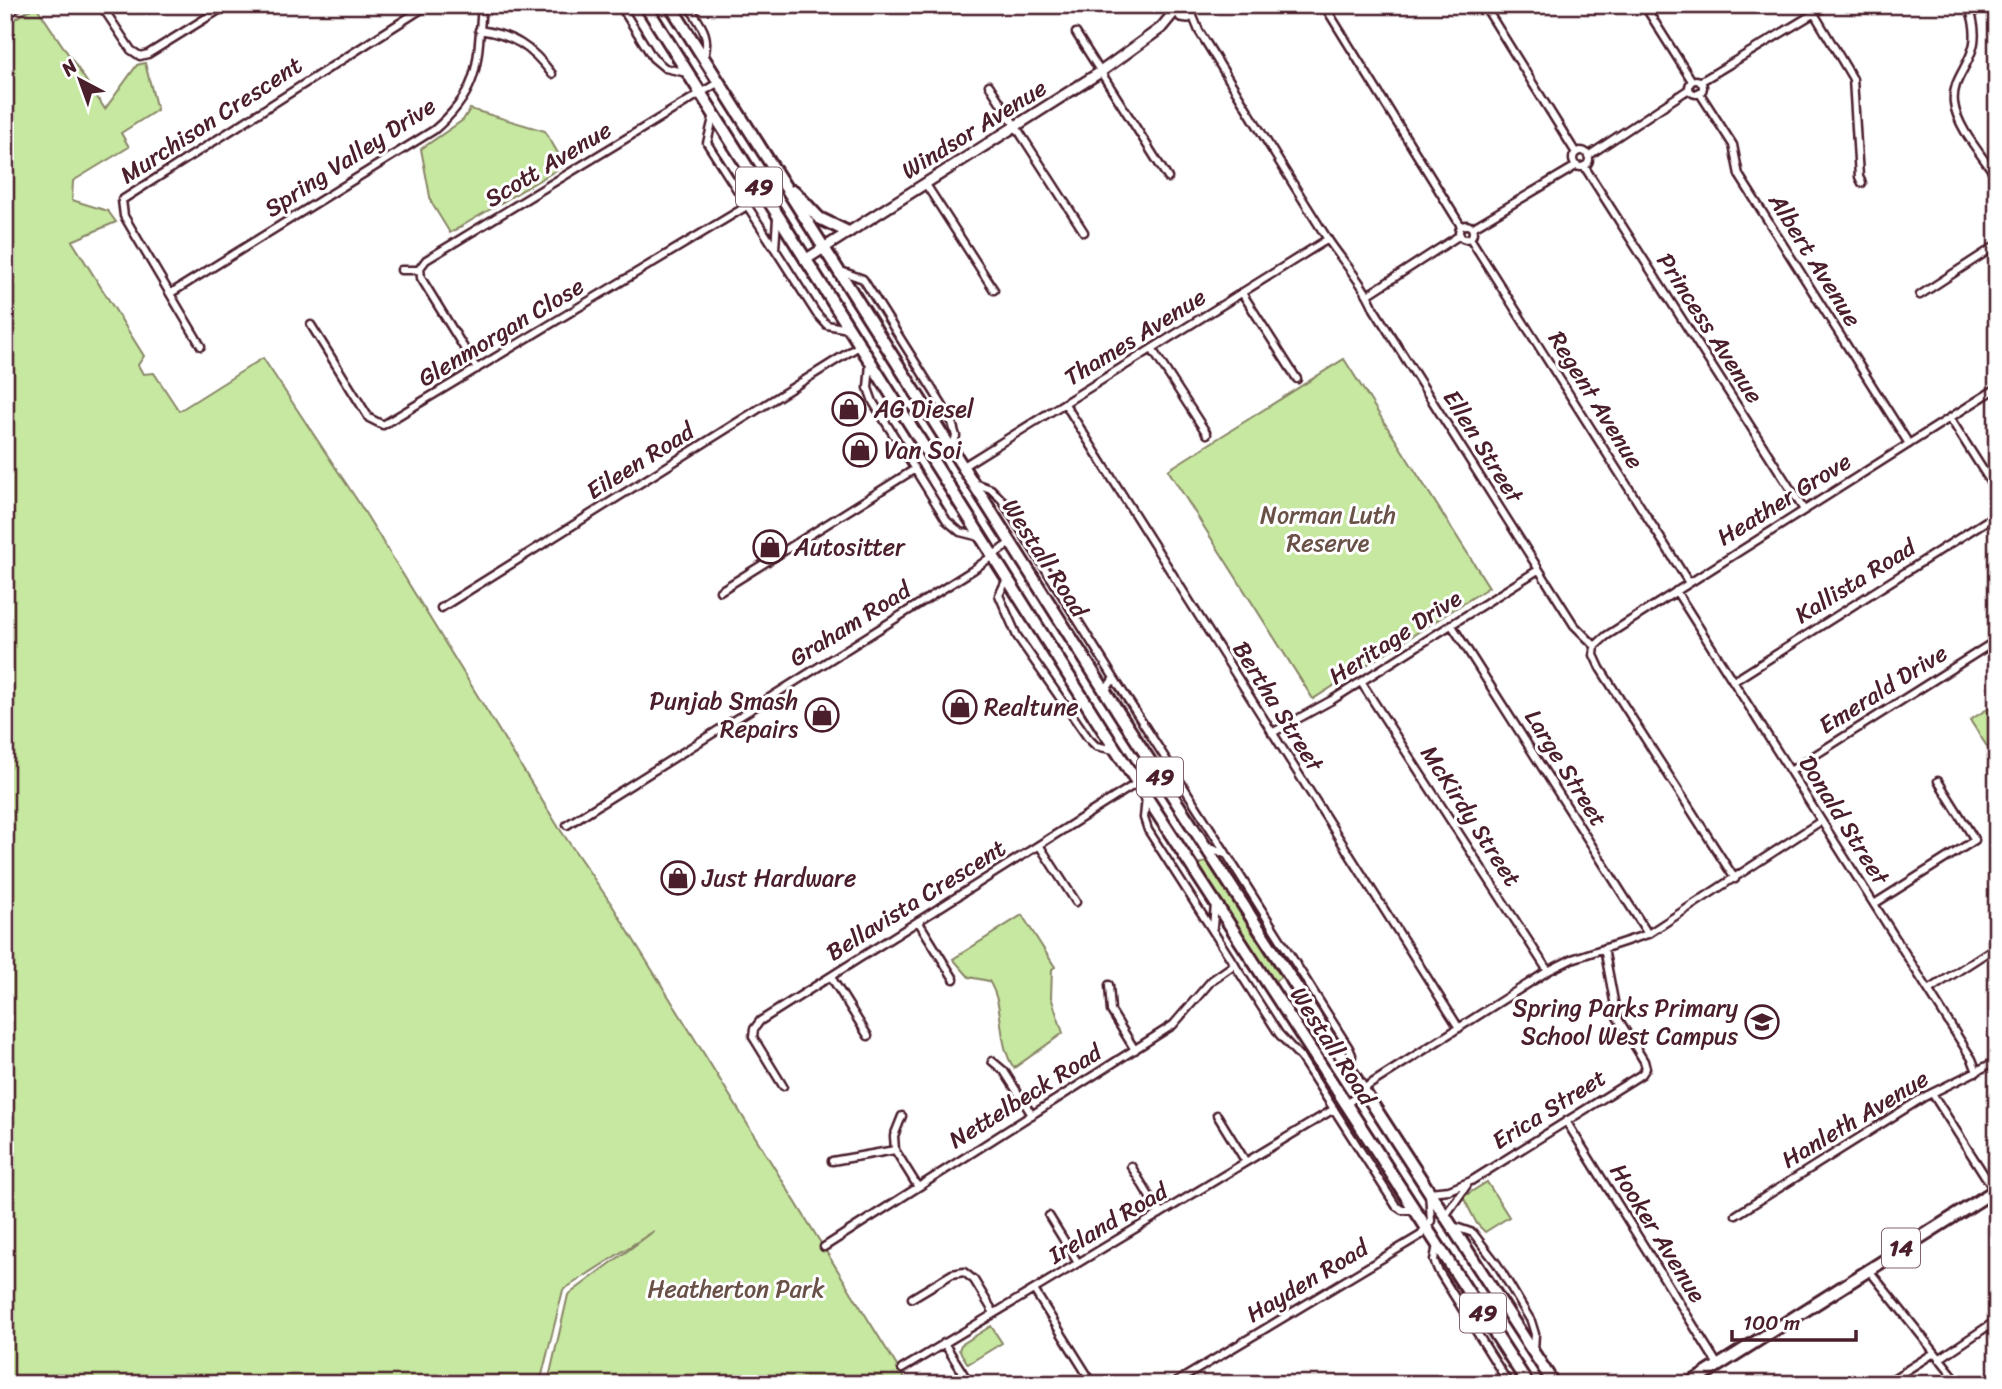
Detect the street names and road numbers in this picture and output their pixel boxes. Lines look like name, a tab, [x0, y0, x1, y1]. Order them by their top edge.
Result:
street label: Murchison Crescent	[111, 45, 311, 195]
street label: Windsor Avenue	[893, 67, 1055, 191]
street label: Spring Valley Drive	[255, 85, 445, 229]
street label: Scott Avenue	[476, 109, 620, 219]
road number: 49	[736, 168, 782, 206]
street label: Albert Avenue	[1756, 184, 1873, 335]
street label: Princess Avenue	[1645, 244, 1775, 412]
street label: Glenmorgan Close	[409, 265, 593, 399]
street label: Thames Avenue	[1055, 276, 1215, 398]
street label: Regent Avenue	[1537, 322, 1655, 478]
street label: Ellen Street	[1431, 381, 1535, 512]
street label: Eileen Road	[577, 410, 704, 511]
street label: Heather Grove	[1708, 441, 1860, 557]
street label: Westall Road	[990, 490, 1100, 627]
street label: Kallista Road	[1786, 526, 1925, 635]
street label: Graham Road	[781, 569, 921, 678]
street label: Heritage Drive	[1320, 578, 1471, 696]
street label: Bertha Street	[1221, 632, 1336, 781]
street label: Emerald Drive	[1810, 633, 1956, 745]
street label: Large Street	[1513, 701, 1619, 835]
street label: McKirdy Street	[1409, 737, 1533, 895]
street label: Donald Street	[1787, 747, 1901, 895]
road number: 49	[1137, 758, 1183, 796]
street label: Bellavista Crescent	[817, 828, 1015, 972]
street label: Westall Road	[1278, 978, 1388, 1115]
street label: Nettelbeck Road	[940, 1031, 1111, 1160]
street label: Erica Street	[1483, 1057, 1615, 1161]
street label: Hanleth Avenue	[1773, 1058, 1937, 1180]
street label: Hooker Avenue	[1598, 1155, 1718, 1312]
street label: Ireland Road	[1039, 1170, 1177, 1276]
street label: Hayden Road	[1238, 1227, 1378, 1334]
road number: 14	[1882, 1228, 1920, 1268]
road number: 49	[1460, 1294, 1506, 1332]

